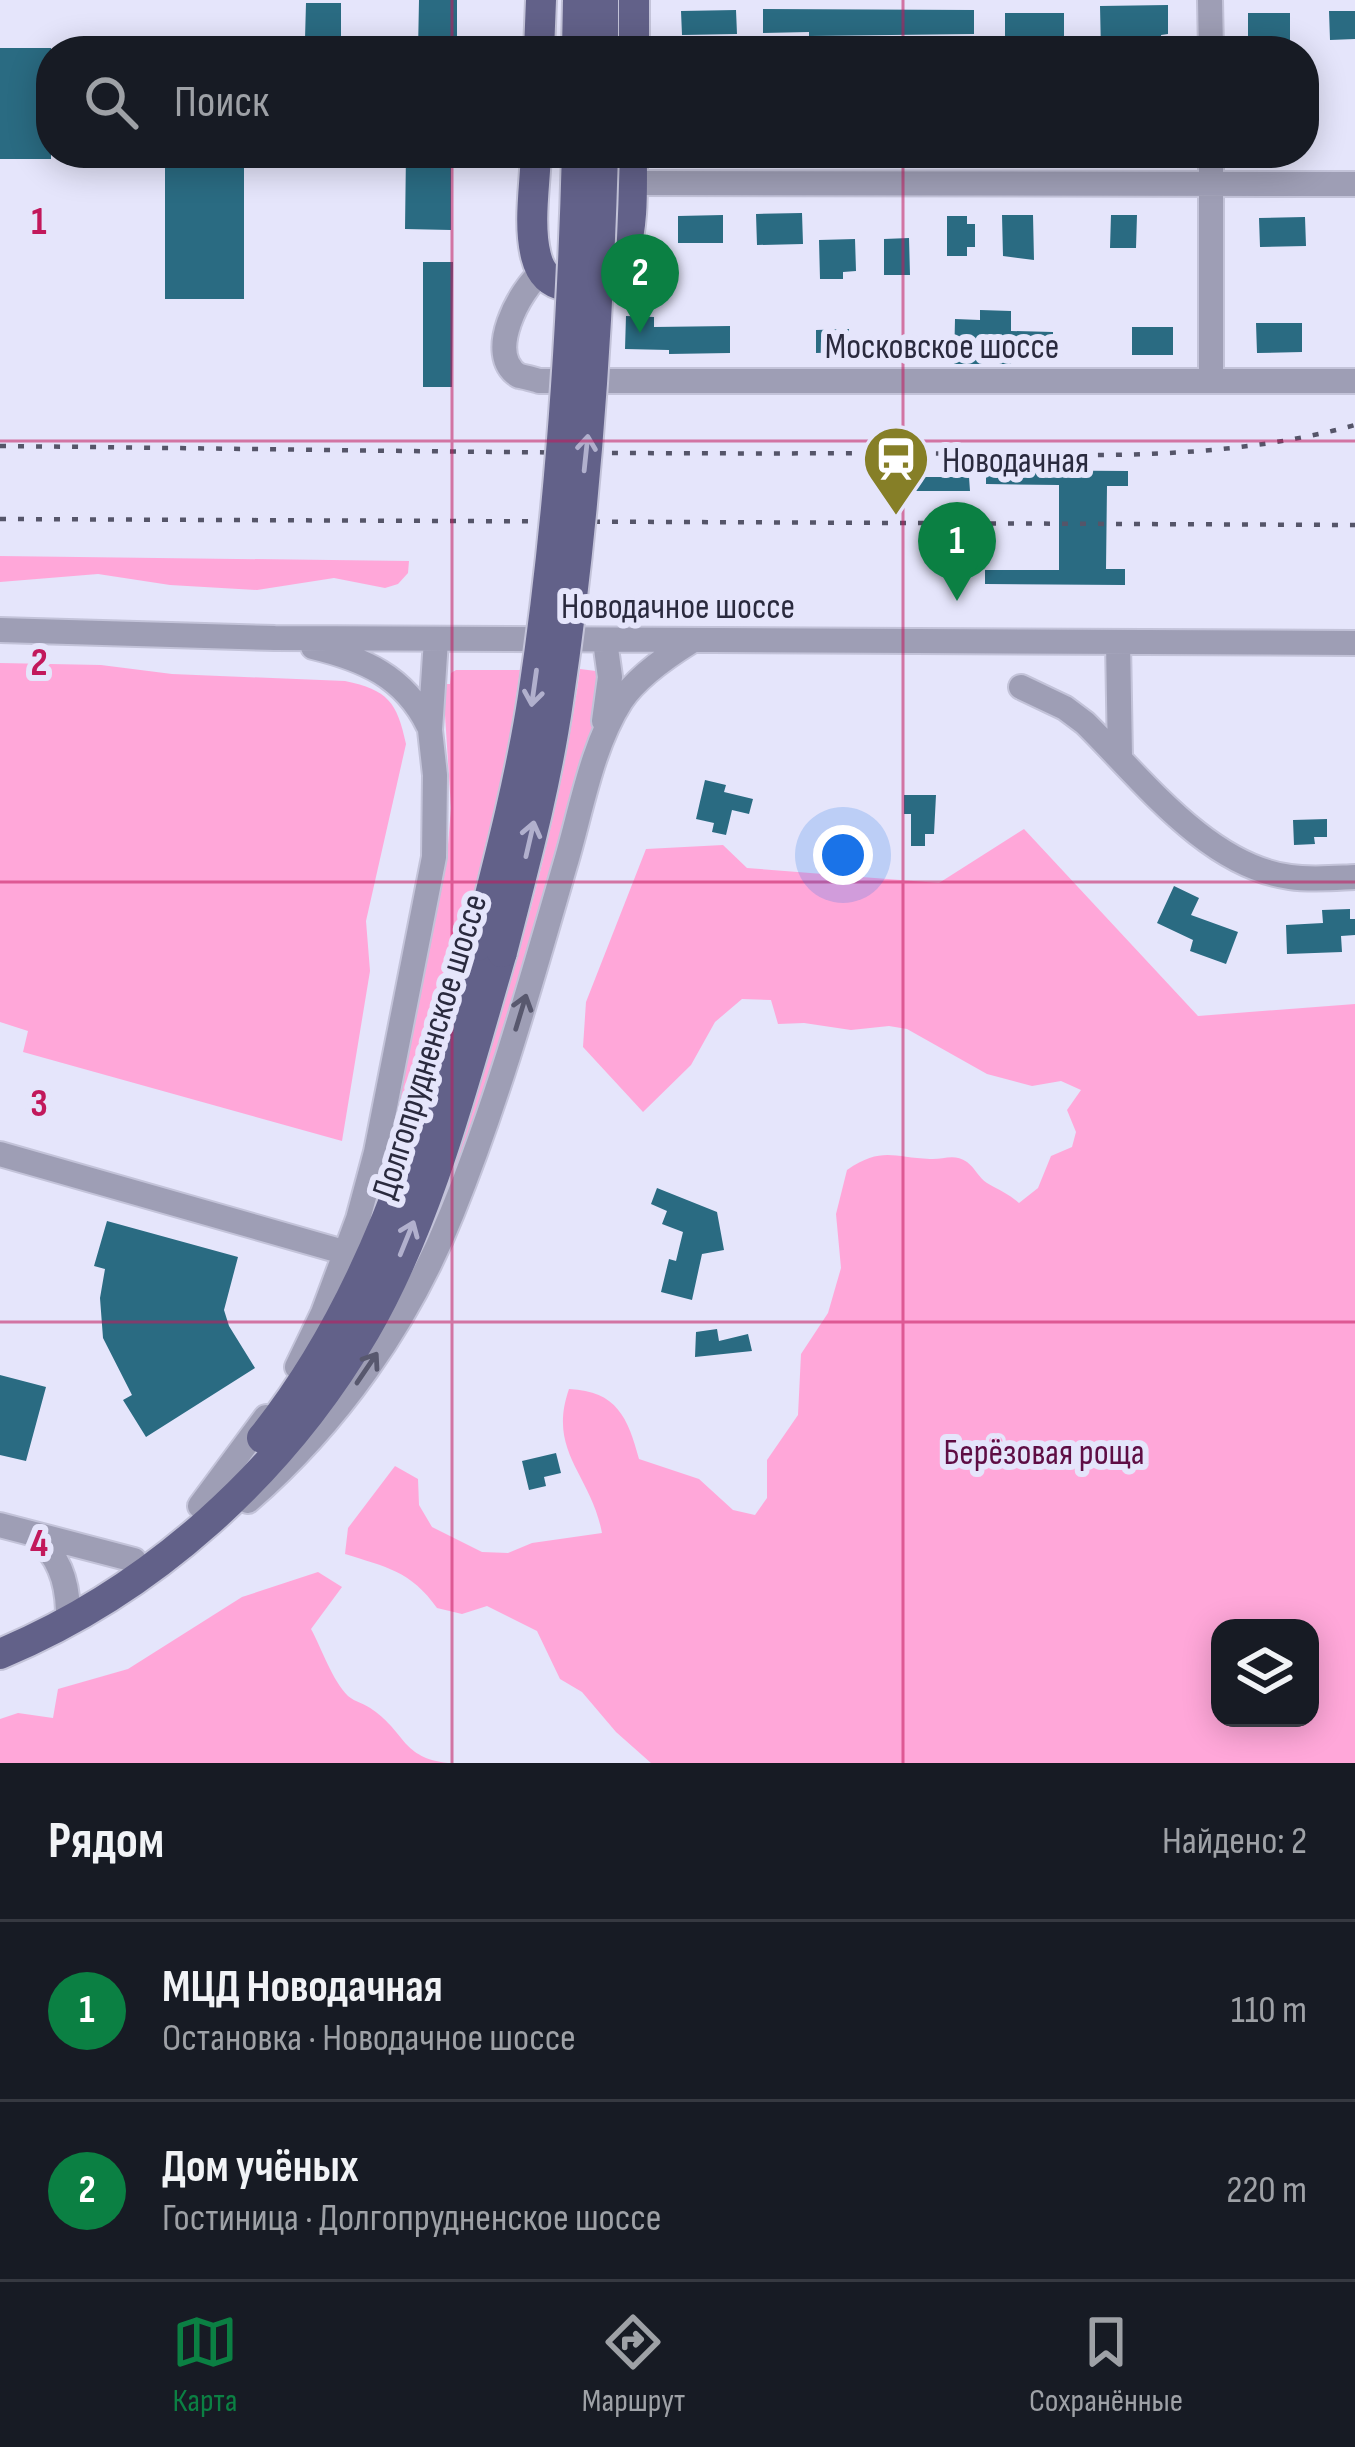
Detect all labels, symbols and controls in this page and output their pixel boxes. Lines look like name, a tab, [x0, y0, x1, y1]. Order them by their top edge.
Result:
search box	[36, 36, 1319, 168]
icon: search	[78, 69, 144, 135]
text: Поиск	[174, 75, 269, 130]
text: 1	[31, 199, 47, 246]
pin: 2	[601, 234, 679, 333]
street label: Московское шоссе	[825, 326, 1059, 369]
station icon: Новодачная	[861, 424, 931, 518]
one-way arrow	[575, 434, 598, 473]
place label: Новодачная	[942, 440, 1089, 483]
pin: 1	[918, 502, 996, 601]
street label: Новодачное шоссе	[561, 586, 795, 629]
text: 2	[30, 640, 48, 687]
one-way arrow	[522, 668, 545, 707]
one-way arrow	[520, 820, 542, 858]
your location	[813, 825, 873, 885]
street label: Долгопрудненское шоссе	[364, 889, 497, 1204]
one-way arrow	[511, 994, 533, 1032]
text: 3	[30, 1081, 48, 1128]
one-way arrow	[398, 1221, 419, 1258]
one-way arrow	[354, 1351, 379, 1385]
park label: Берёзовая роща	[943, 1432, 1145, 1475]
text: 4	[30, 1521, 48, 1568]
map controls	[1211, 1619, 1319, 1727]
button: layers	[1211, 1619, 1319, 1727]
text: Рядом	[48, 1811, 164, 1872]
text: Найдено: 2	[1162, 1818, 1307, 1865]
text: МЦД Новодачная	[162, 1960, 443, 2015]
text: 1	[79, 1987, 95, 2034]
text: 110 m	[1231, 1987, 1307, 2034]
text: Остановка · Новодачное шоссе	[162, 2015, 576, 2062]
text: Дом учёных	[162, 2140, 359, 2195]
text: 2	[78, 2167, 96, 2214]
text: 220 m	[1226, 2167, 1307, 2214]
text: Гостиница · Долгопрудненское шоссе	[162, 2195, 661, 2242]
tab: Карта	[172, 2309, 238, 2421]
tab: Маршрут	[582, 2309, 685, 2421]
tab: Сохранённые	[1029, 2309, 1183, 2421]

